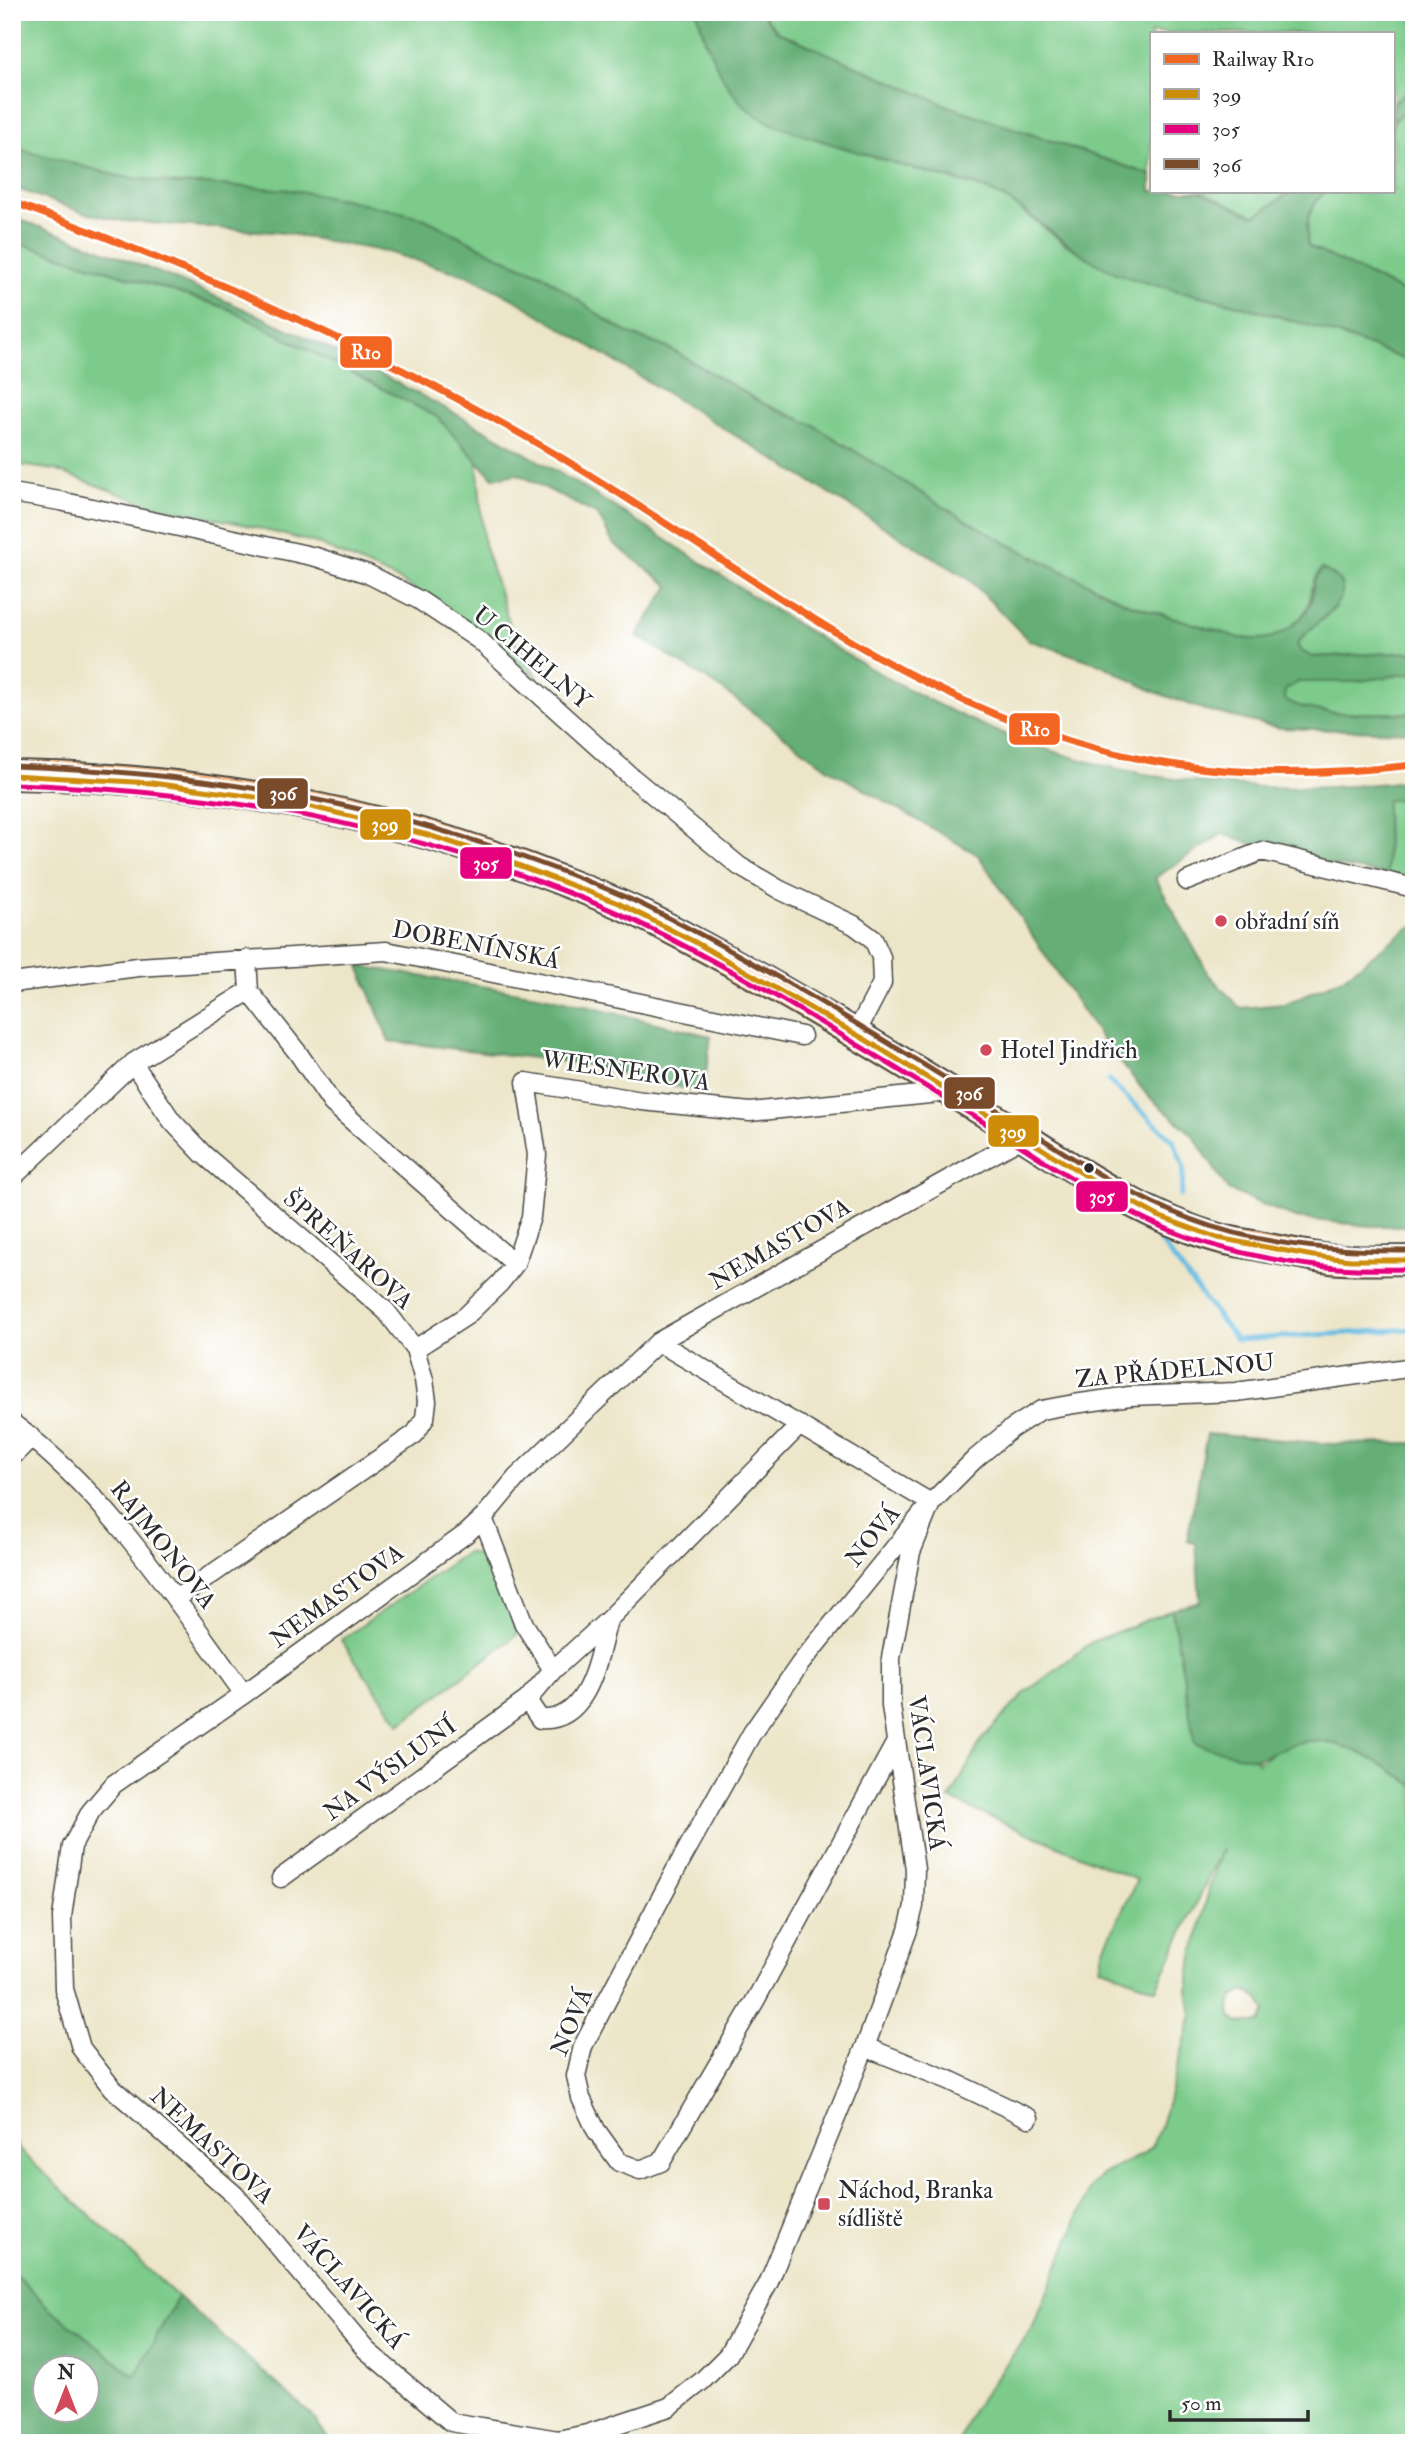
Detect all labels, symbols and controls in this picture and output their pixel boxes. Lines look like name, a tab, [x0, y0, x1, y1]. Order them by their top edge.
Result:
legend	[1150, 32, 1394, 192]
text: Railway R10	[1212, 46, 1315, 73]
text: 309	[1212, 82, 1242, 109]
text: 305	[1212, 116, 1241, 143]
text: 306	[1212, 152, 1243, 179]
line badge: R10	[339, 335, 393, 369]
text: R10	[351, 341, 381, 365]
street label: U CIHELNY	[466, 599, 598, 717]
line badge: R10	[1008, 712, 1061, 746]
text: R10	[1020, 718, 1050, 742]
line badge: 306	[256, 777, 309, 810]
text: 306	[270, 782, 298, 806]
line badge: 309	[359, 808, 412, 841]
text: 309	[372, 813, 398, 837]
line badge: 305	[459, 846, 513, 880]
text: 305	[473, 852, 499, 876]
place label: obřadní síň	[1235, 906, 1340, 937]
street label: DOBENÍNSKÁ	[390, 913, 562, 976]
marker: obřadní síň	[1213, 913, 1229, 929]
place label: Hotel Jindřich	[1000, 1035, 1138, 1066]
marker: Hotel Jindřich	[978, 1042, 994, 1058]
street label: WIESNEROVA	[539, 1044, 712, 1098]
line badge: 306	[943, 1076, 996, 1110]
text: 306	[956, 1082, 984, 1106]
line badge: 309	[987, 1114, 1040, 1148]
text: 309	[1000, 1120, 1026, 1144]
unlabelled marker	[1082, 1161, 1096, 1175]
line badge: 305	[1075, 1180, 1129, 1213]
street label: ŠPREŇAROVA	[276, 1183, 420, 1317]
text: 305	[1089, 1185, 1115, 1209]
street label: NEMASTOVA	[704, 1191, 856, 1297]
street label: ZA PŘÁDELNOU	[1074, 1346, 1276, 1395]
street label: RAJMONOVA	[103, 1474, 223, 1616]
street label: NOVÁ	[838, 1498, 907, 1573]
street label: NEMASTOVA	[264, 1537, 410, 1655]
street label: VÁCLAVICKÁ	[901, 1693, 954, 1852]
street label: NA VÝSLUNÍ	[317, 1709, 464, 1828]
street label: NOVÁ	[543, 1983, 600, 2061]
street label: NEMASTOVA	[144, 2081, 280, 2211]
place label: Náchod, Branka sídliště	[838, 2175, 994, 2234]
marker: Náchod, Branka sídliště	[816, 2196, 832, 2212]
street label: VÁCLAVICKÁ	[286, 2217, 413, 2356]
north arrow	[32, 2354, 102, 2424]
text: N	[56, 2361, 75, 2385]
scale bar	[1170, 2378, 1309, 2422]
text: 50 m	[1181, 2390, 1222, 2417]

